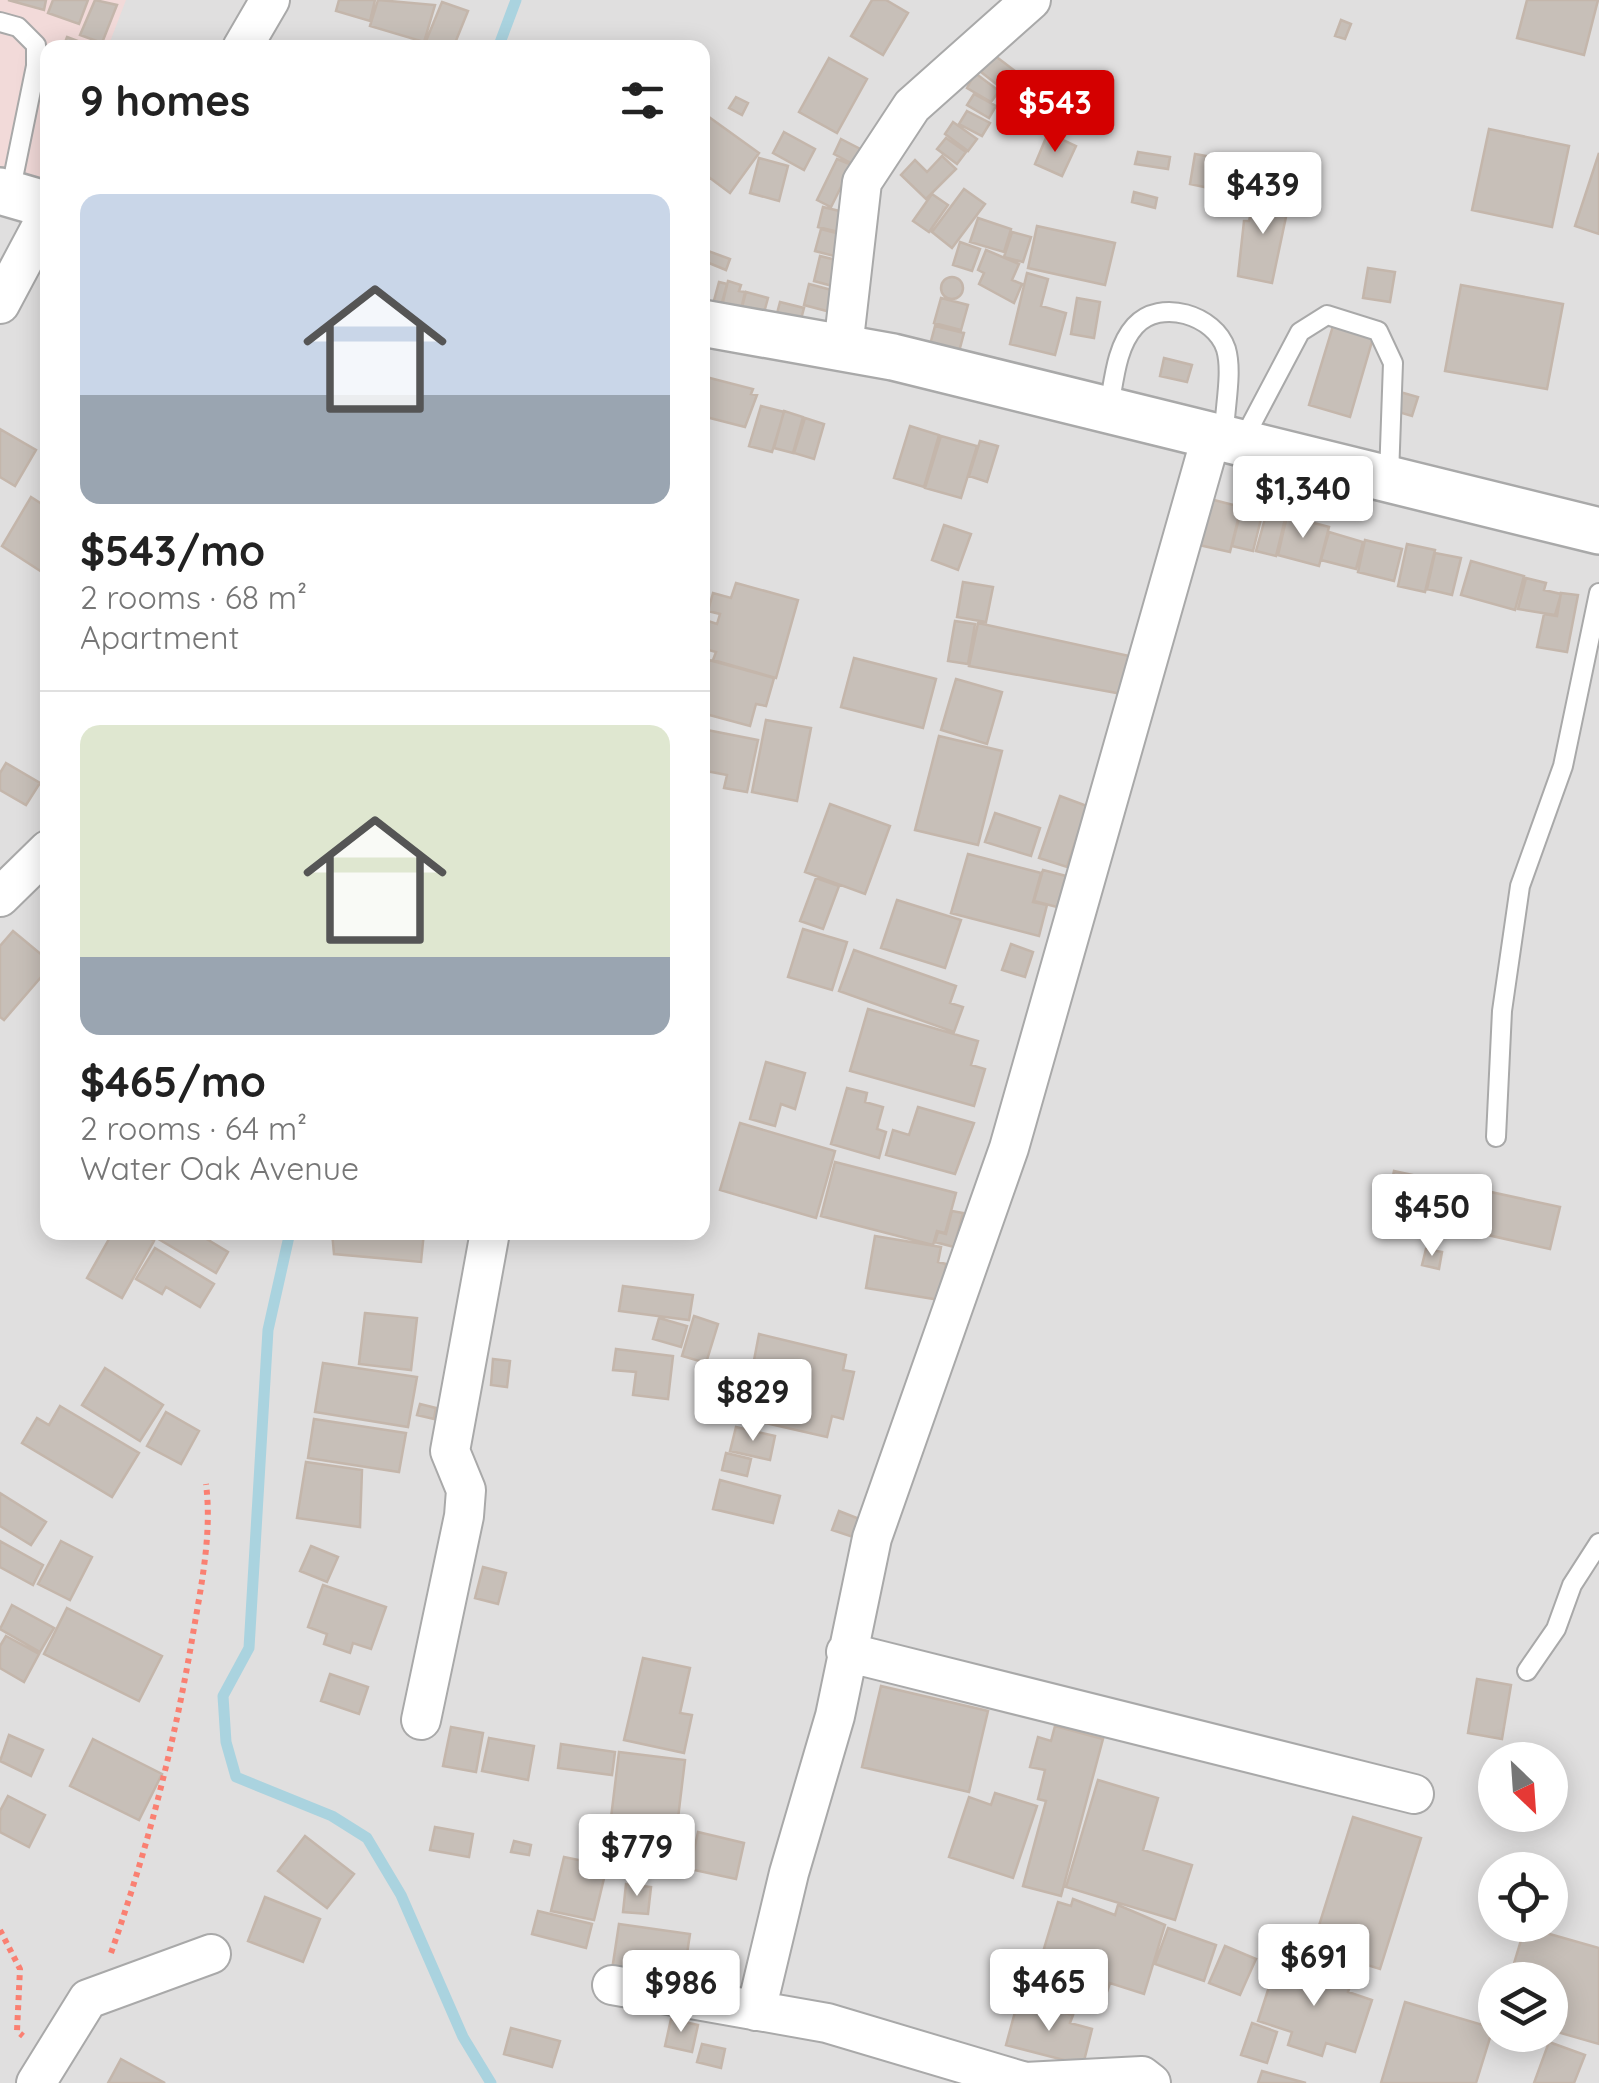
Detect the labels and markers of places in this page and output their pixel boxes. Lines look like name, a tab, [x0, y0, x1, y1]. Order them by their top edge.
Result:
pin: $543	[996, 70, 1114, 155]
pin: $439	[1204, 152, 1322, 237]
pin: $1,340	[1222, 456, 1384, 541]
pin: $450	[1373, 1174, 1491, 1259]
pin: $829	[694, 1359, 812, 1444]
pin: $779	[578, 1814, 696, 1899]
pin: $691	[1255, 1924, 1373, 2009]
pin: $465	[990, 1949, 1108, 2034]
pin: $986	[622, 1950, 740, 2035]

